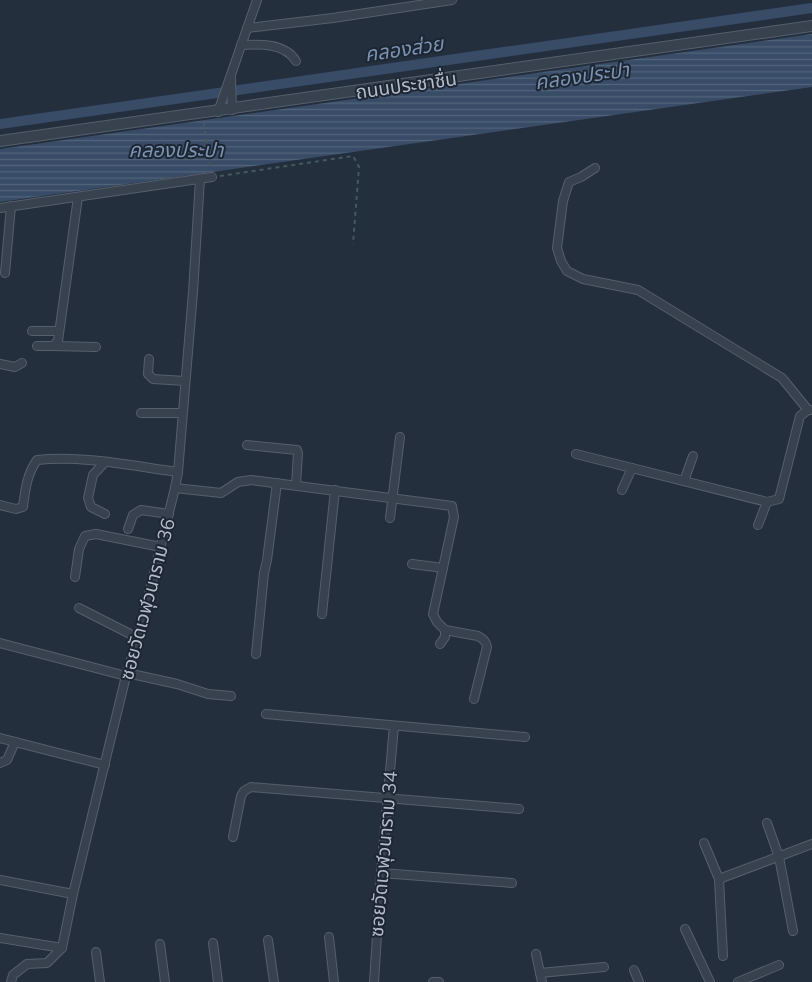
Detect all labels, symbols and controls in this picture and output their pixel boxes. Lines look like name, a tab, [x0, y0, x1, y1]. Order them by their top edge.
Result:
water label: คลองส่วย	[363, 30, 447, 66]
water label: คลองประปา	[533, 56, 631, 94]
street label: ถนนประชาชื่น	[354, 65, 458, 104]
water label: คลองประปา	[129, 137, 224, 162]
street label: ซอยวัดเวฬุวนาราม 36	[114, 516, 180, 682]
street label: ซอยวัดเวฬุวนาราม 34	[364, 770, 402, 938]

